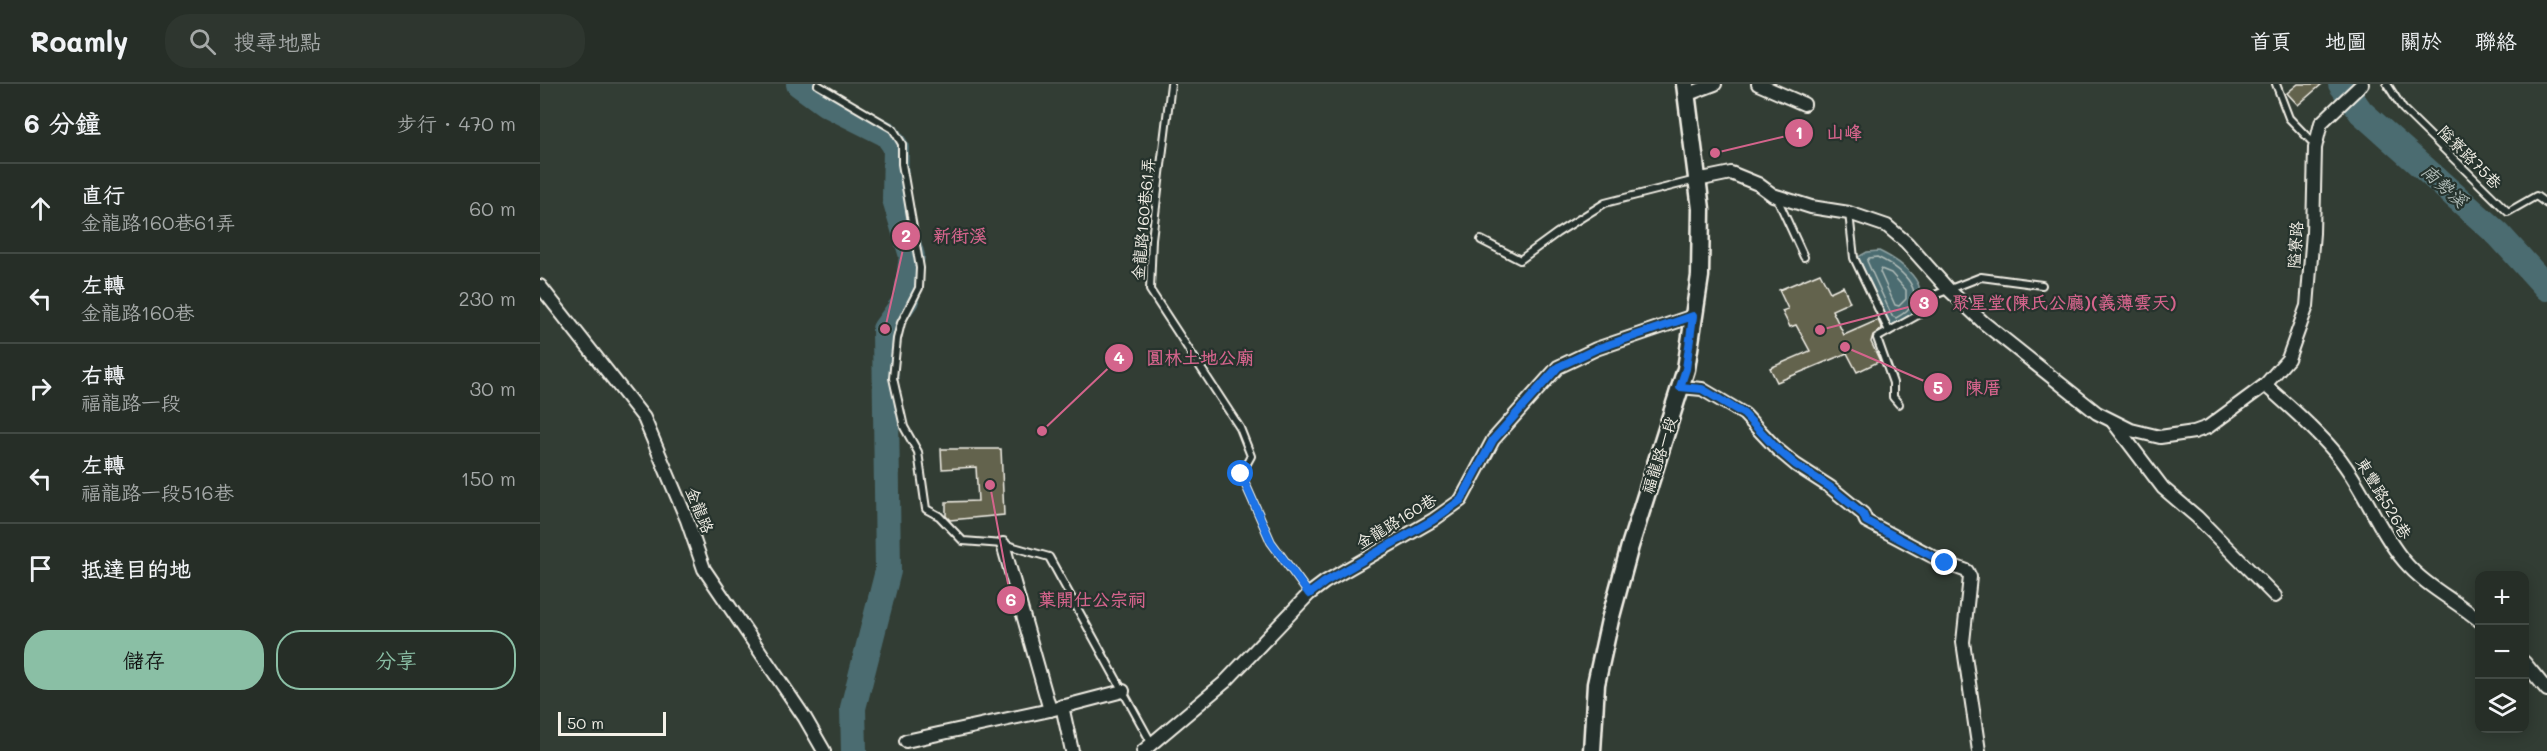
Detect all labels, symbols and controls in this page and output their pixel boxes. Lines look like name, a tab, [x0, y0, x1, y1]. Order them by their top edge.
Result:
search box	[165, 14, 585, 68]
text: Roamly	[30, 23, 129, 59]
icon: search	[186, 25, 219, 58]
text: 搜尋地點	[234, 27, 322, 56]
text: 首頁	[2250, 27, 2292, 54]
text: 地圖	[2325, 27, 2367, 54]
text: 關於	[2400, 27, 2442, 54]
text: 聯絡	[2475, 27, 2517, 54]
text: 6 分鐘	[24, 106, 101, 140]
text: 步行 · 470 m	[397, 110, 516, 136]
callout: 山峰	[1784, 115, 1874, 151]
text: 1	[1795, 120, 1803, 144]
text: 山峰	[1826, 120, 1862, 144]
street label: 隘寮路75巷	[2434, 120, 2507, 193]
street label: 金龍路160巷61弄	[1127, 157, 1158, 281]
water label: 南勢溪	[2417, 158, 2474, 213]
text: 直行	[81, 180, 125, 209]
icon: ahead	[24, 192, 57, 225]
text: 60 m	[469, 195, 516, 221]
text: 金龍路160巷61弄	[81, 209, 235, 235]
callout: 新街溪	[891, 218, 999, 254]
street label: 隘寮路	[2282, 220, 2307, 270]
text: 2	[901, 223, 911, 247]
text: 新街溪	[933, 223, 987, 247]
text: 左轉	[81, 270, 125, 299]
icon: left	[24, 282, 57, 315]
text: 230 m	[458, 285, 516, 311]
callout: 聚星堂(陳氏公廳)(義薄雲天)	[1909, 285, 2189, 321]
text: 3	[1919, 290, 1930, 314]
text: 聚星堂(陳氏公廳)(義薄雲天)	[1951, 290, 2177, 314]
text: 金龍路160巷	[81, 299, 194, 325]
callout: 圓林土地公廟	[1104, 340, 1266, 376]
text: 4	[1113, 345, 1125, 369]
text: 圓林土地公廟	[1146, 345, 1254, 369]
text: 右轉	[81, 360, 125, 389]
callout: 陳厝	[1923, 369, 2013, 405]
icon: right	[24, 372, 57, 405]
text: 30 m	[470, 375, 516, 401]
text: 5	[1933, 375, 1943, 399]
text: 陳厝	[1965, 375, 2001, 399]
text: 福龍路一段	[81, 389, 181, 415]
street label: 福龍路一段	[1636, 414, 1681, 496]
text: 左轉	[81, 450, 125, 479]
street label: 東豐路526巷	[2352, 453, 2417, 543]
route start	[1227, 460, 1253, 486]
icon: left	[24, 462, 57, 495]
text: 150 m	[461, 465, 516, 491]
text: 福龍路一段516巷	[81, 479, 234, 505]
street label: 金龍路	[682, 484, 719, 536]
street label: 金龍路160巷	[1351, 488, 1440, 553]
route end	[1931, 549, 1957, 575]
icon: arrive	[24, 552, 57, 585]
text: 抵達目的地	[81, 554, 191, 583]
map controls	[2475, 571, 2529, 733]
button: +	[2475, 571, 2529, 625]
callout: 葉開仕公宗祠	[996, 582, 1158, 618]
text: 6	[1006, 587, 1017, 611]
text: 葉開仕公宗祠	[1038, 587, 1146, 611]
button: −	[2475, 625, 2529, 679]
button: 儲存	[24, 630, 264, 690]
button: 分享	[276, 630, 516, 690]
button: layers	[2475, 679, 2529, 733]
scale bar	[558, 709, 666, 736]
text: 50 m	[567, 712, 604, 733]

